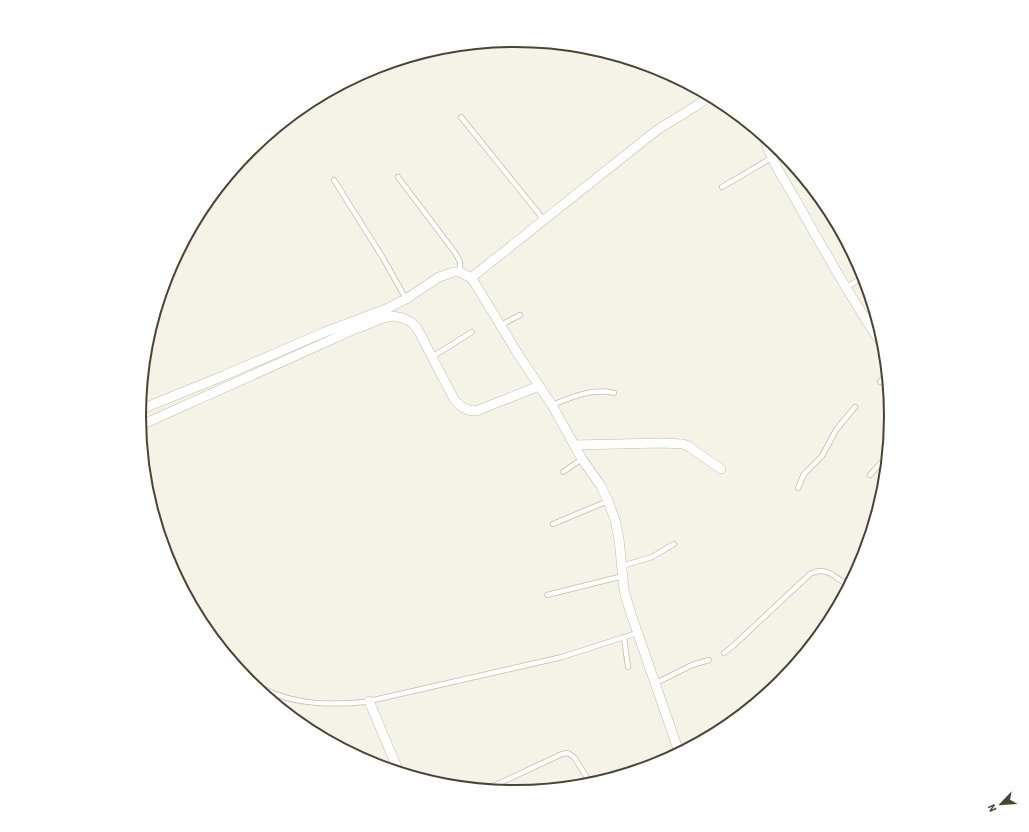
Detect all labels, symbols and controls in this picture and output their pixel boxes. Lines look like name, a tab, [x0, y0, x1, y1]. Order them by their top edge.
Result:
north arrow	[981, 784, 1021, 824]
text: N	[984, 802, 1001, 815]

